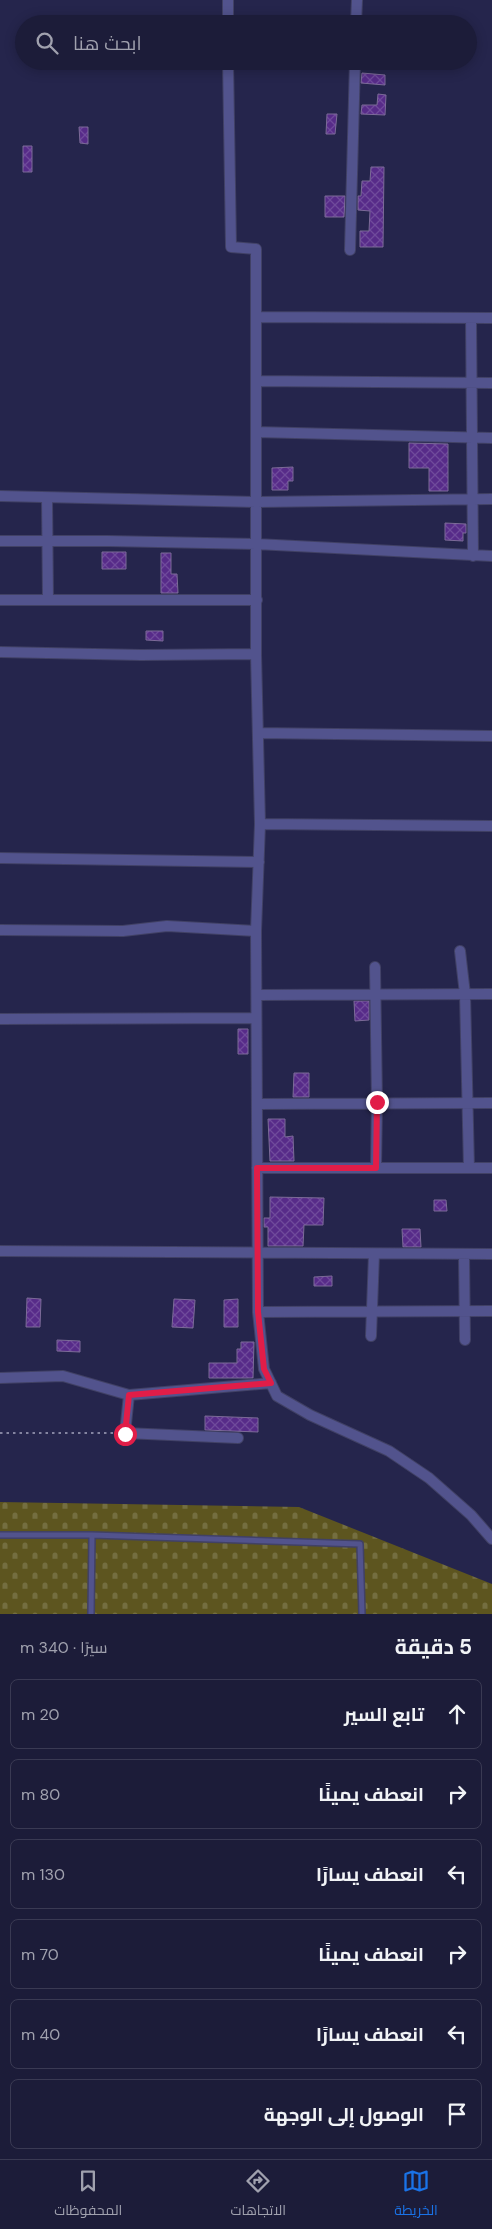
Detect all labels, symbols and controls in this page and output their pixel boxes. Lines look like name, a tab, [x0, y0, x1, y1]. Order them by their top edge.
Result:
search box	[15, 15, 477, 70]
icon: search	[33, 29, 61, 57]
text: ابحث هنا	[73, 31, 142, 56]
route end	[366, 1091, 389, 1114]
route start	[114, 1423, 137, 1446]
text: 5 دقيقة	[395, 1633, 472, 1661]
text: سيرًا · 340 m	[20, 1637, 107, 1658]
icon: ahead	[443, 1700, 471, 1728]
text: تابع السير	[344, 1702, 424, 1727]
text: 20 m	[21, 1704, 60, 1725]
icon: right	[443, 1780, 471, 1808]
text: انعطف يمينًا	[318, 1782, 424, 1807]
text: 80 m	[21, 1784, 60, 1805]
icon: left	[443, 1860, 471, 1888]
text: انعطف يسارًا	[316, 1862, 424, 1887]
text: 130 m	[21, 1864, 65, 1885]
icon: right	[443, 1940, 471, 1968]
text: انعطف يمينًا	[318, 1942, 424, 1967]
text: 70 m	[21, 1944, 59, 1965]
icon: left	[443, 2020, 471, 2048]
text: انعطف يسارًا	[316, 2022, 424, 2047]
text: 40 m	[21, 2024, 60, 2045]
icon: arrive	[443, 2100, 471, 2128]
text: الوصول إلى الوجهة	[264, 2102, 424, 2127]
tab: المحفوظات	[54, 2167, 122, 2223]
tab: الاتجاهات	[231, 2167, 286, 2223]
tab: الخريطة	[394, 2167, 438, 2223]

